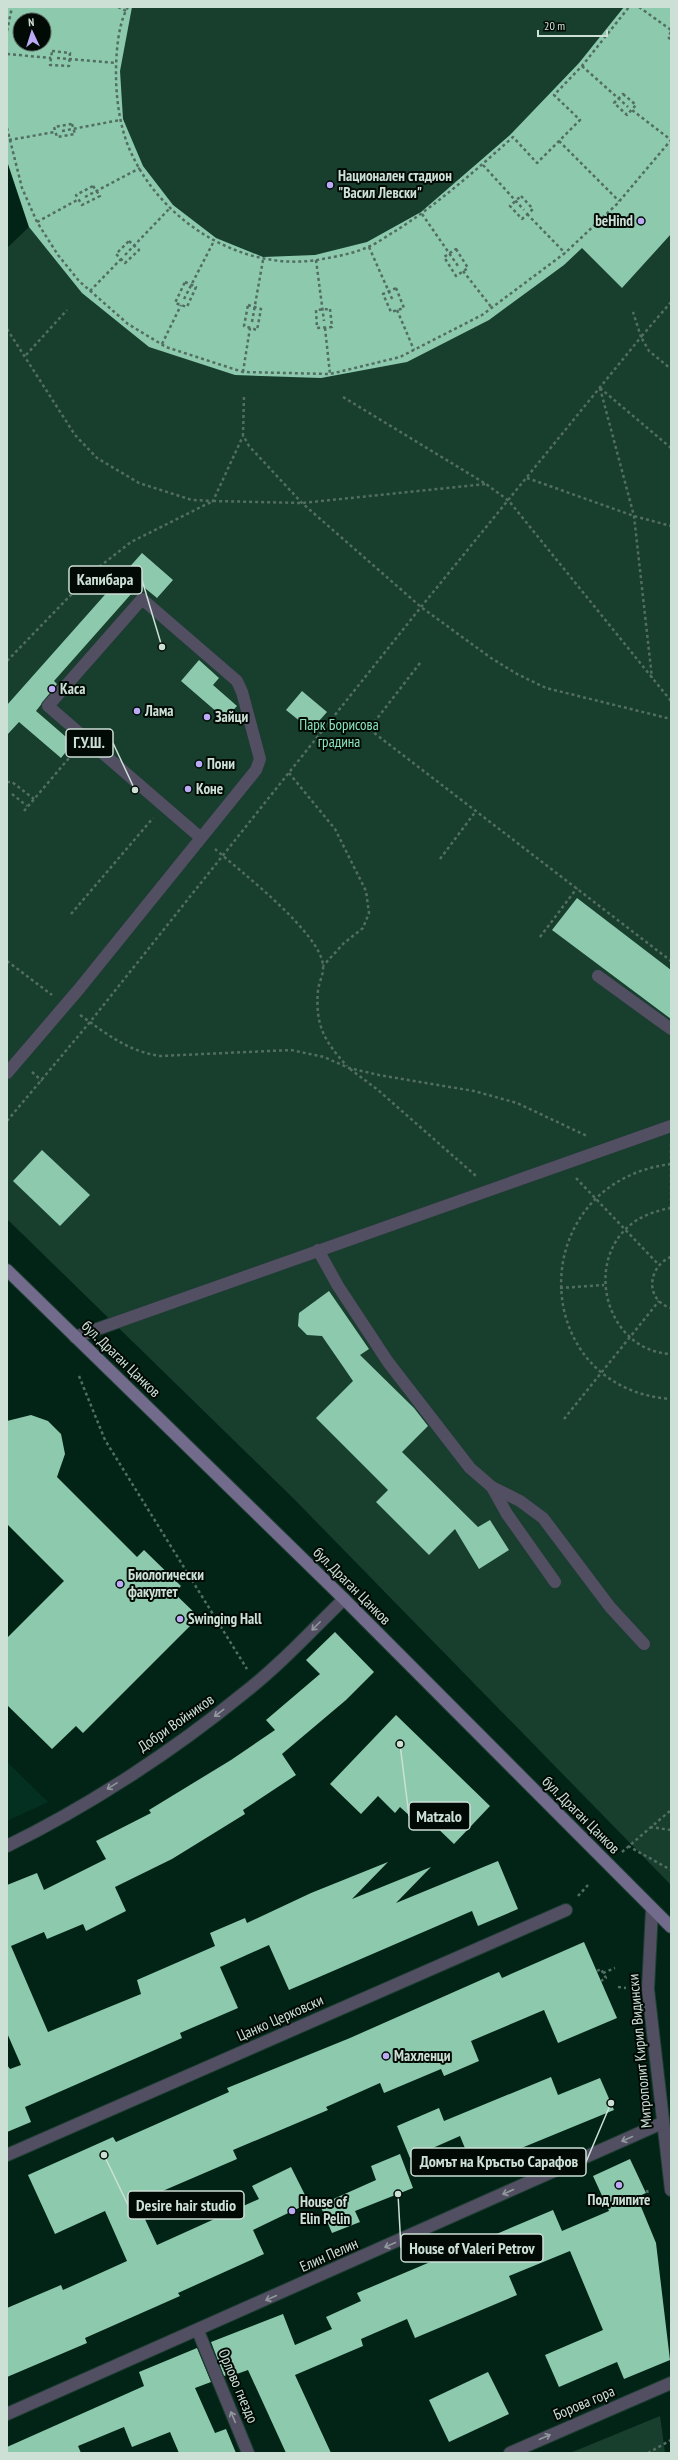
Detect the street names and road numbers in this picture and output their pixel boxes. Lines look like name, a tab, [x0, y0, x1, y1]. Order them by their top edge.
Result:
street label: бул. Драган Цанков	[78, 1316, 165, 1401]
street label: бул. Драган Цанков	[309, 1543, 395, 1629]
street label: Добри Войников	[134, 1689, 217, 1756]
street label: бул. Драган Цанков	[538, 1772, 624, 1858]
street label: Митрополит Кирил Видински	[623, 1973, 656, 2129]
street label: Цанко Церковски	[234, 1990, 326, 2045]
street label: Елин Пелин	[297, 2233, 361, 2276]
street label: Орлово гнездо	[214, 2346, 263, 2426]
street label: Борова гора	[550, 2381, 617, 2424]

